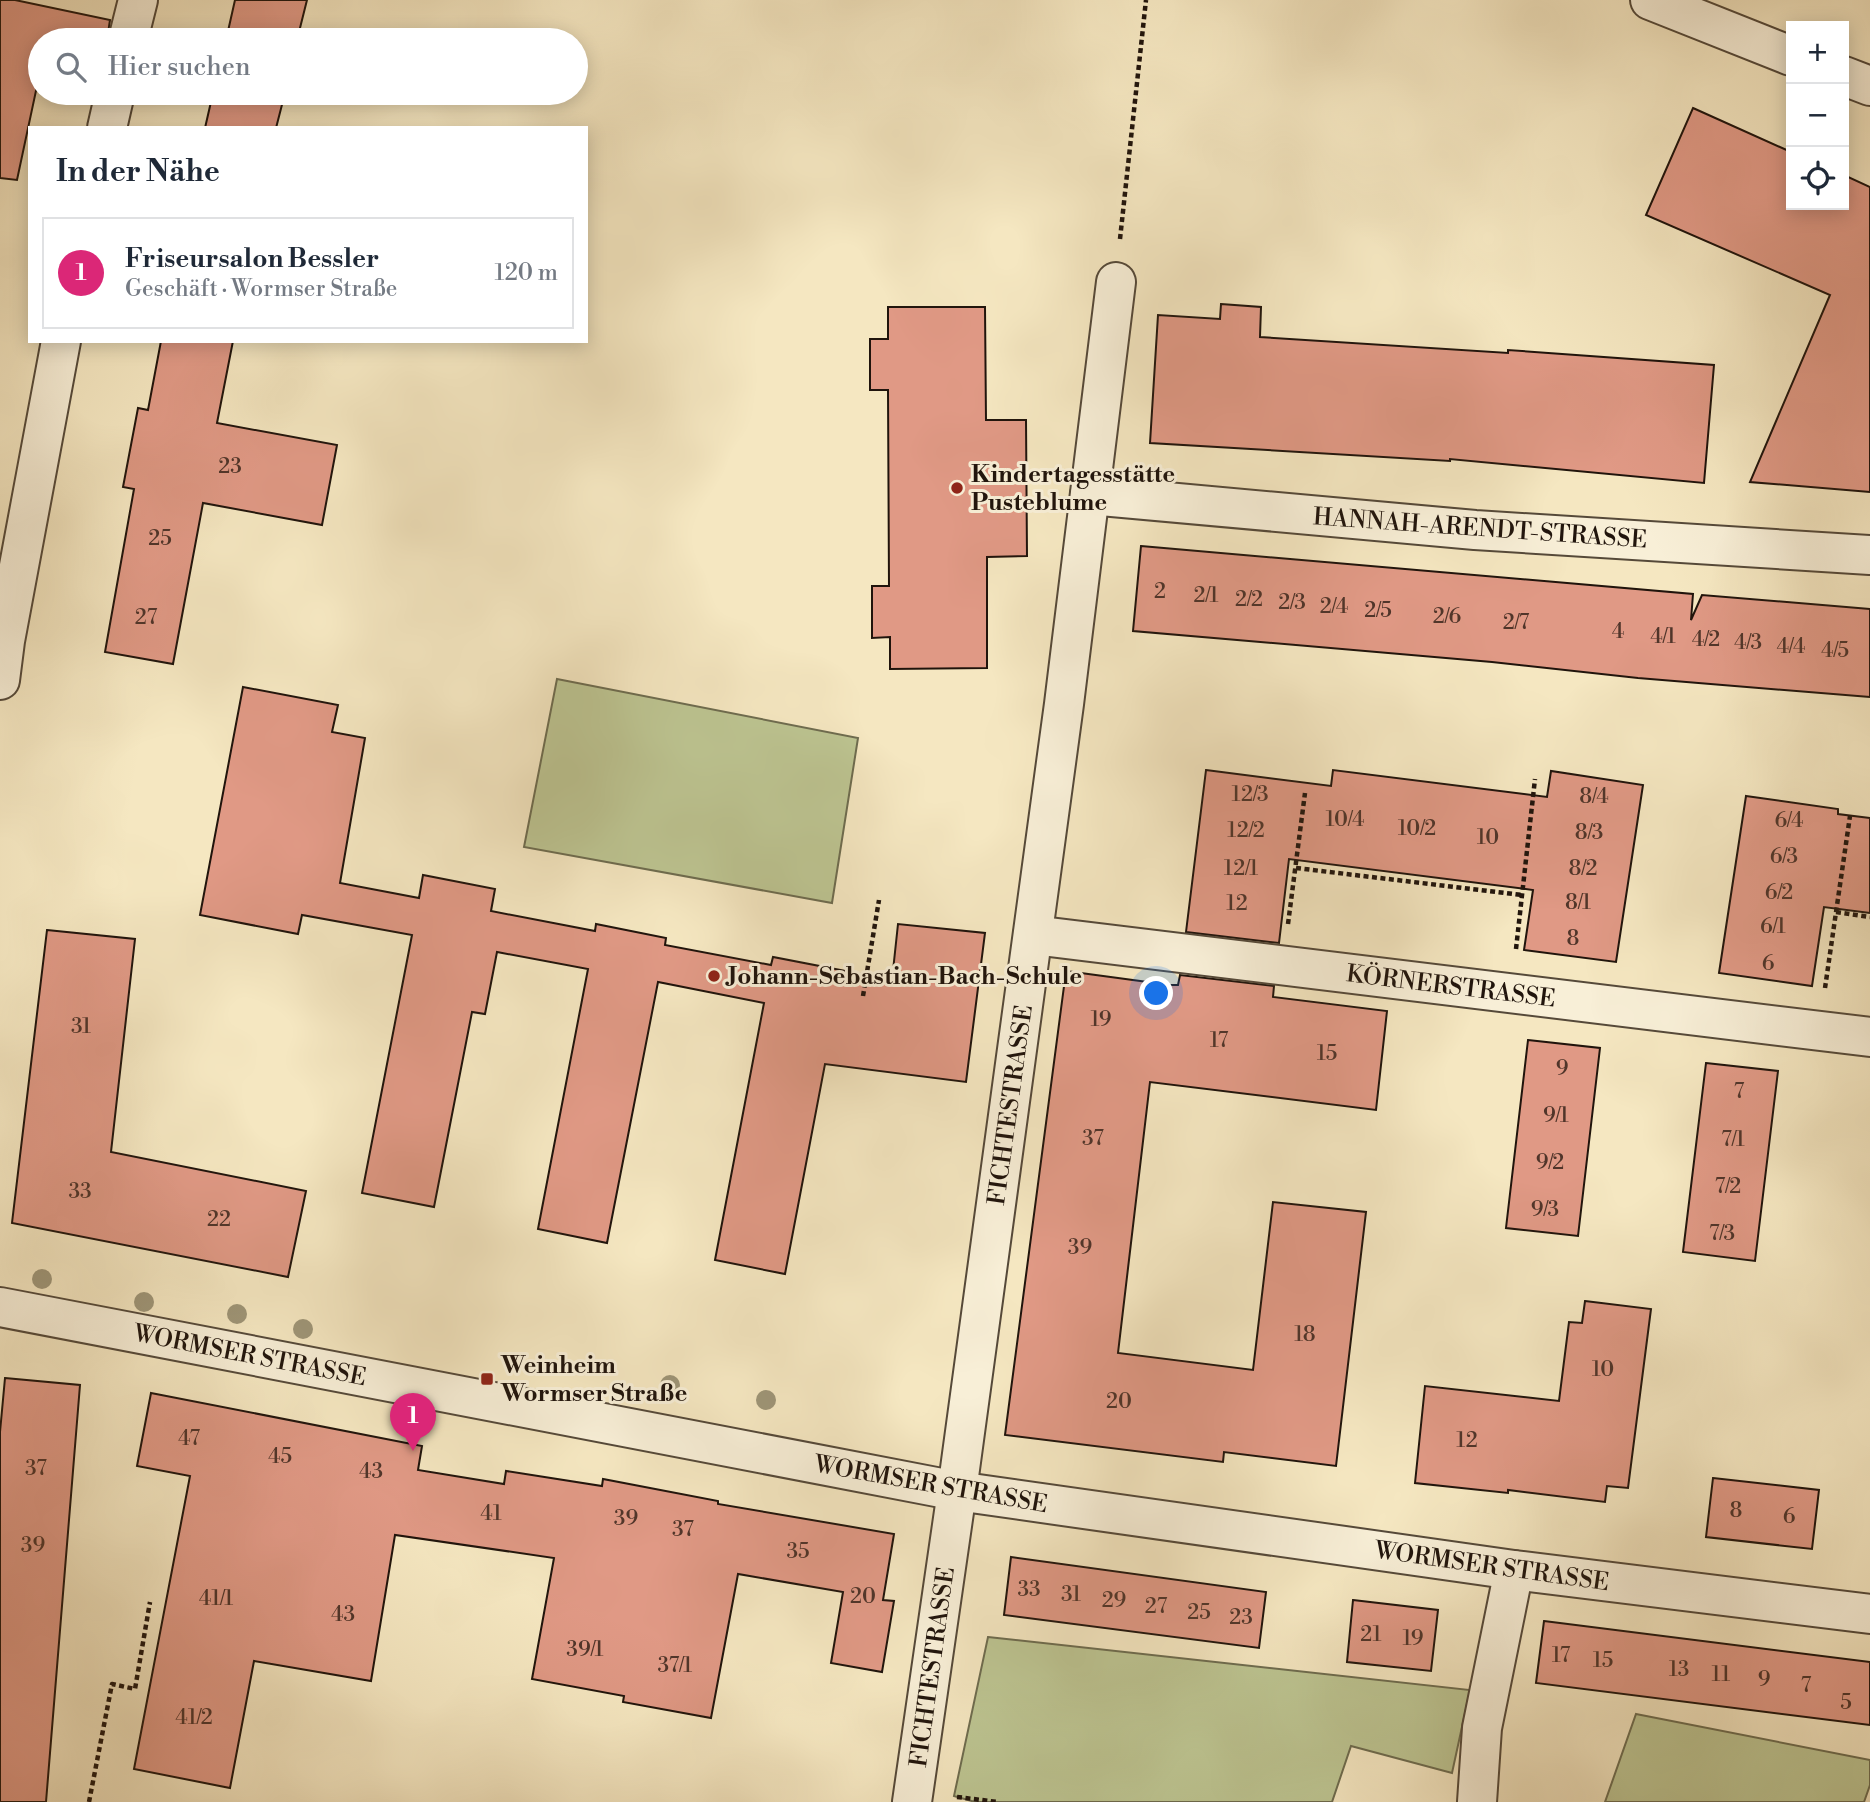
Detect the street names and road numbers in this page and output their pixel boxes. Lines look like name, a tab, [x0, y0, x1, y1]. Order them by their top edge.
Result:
street label: HANNAH-ARENDT-STRASSE	[1312, 502, 1648, 556]
street label: KÖRNERSTRASSE	[1345, 958, 1557, 1015]
street label: FICHTESTRASSE	[982, 1003, 1040, 1207]
street label: WORMSER STRASSE	[130, 1319, 369, 1393]
street label: WORMSER STRASSE	[811, 1450, 1050, 1520]
street label: WORMSER STRASSE	[1372, 1536, 1611, 1598]
street label: FICHTESTRASSE	[904, 1565, 962, 1769]

